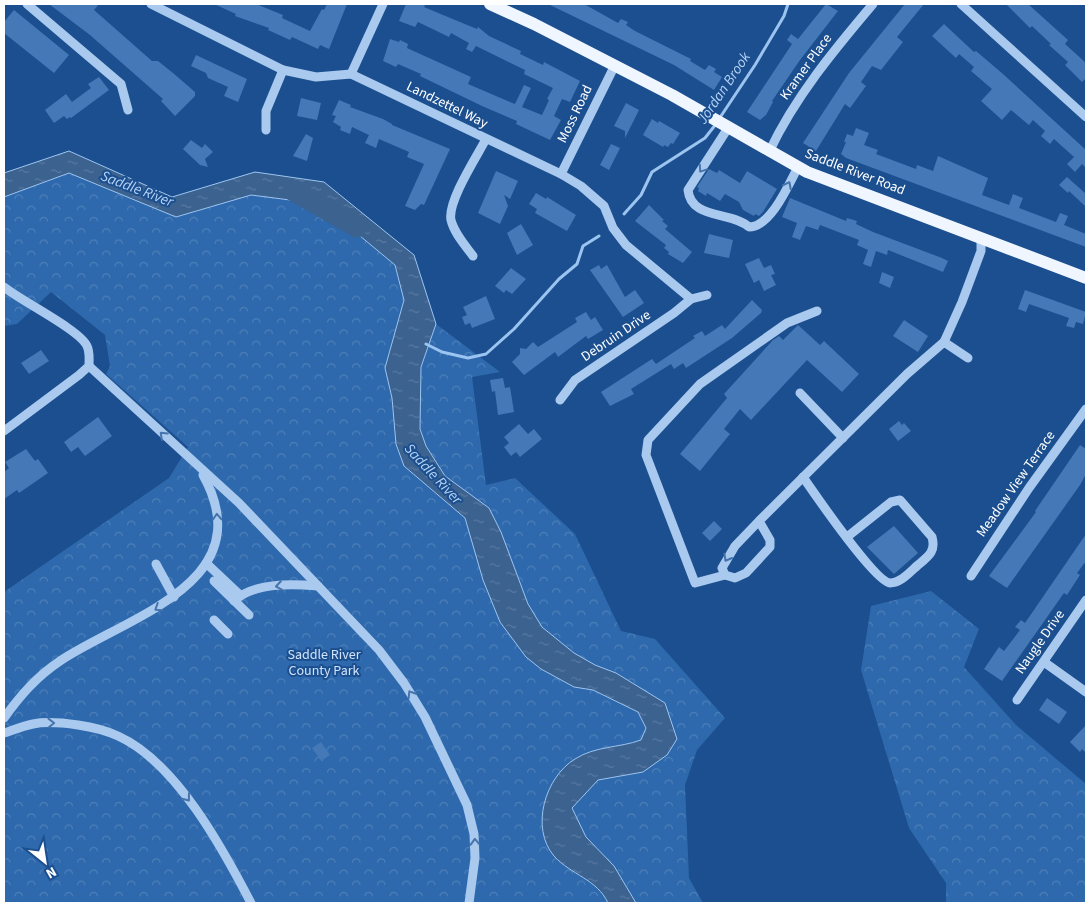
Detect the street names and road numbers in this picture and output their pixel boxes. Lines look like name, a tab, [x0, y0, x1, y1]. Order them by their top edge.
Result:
street label: Kramer Place	[775, 30, 837, 104]
street label: Landzettel Way	[403, 77, 492, 134]
street label: Moss Road	[552, 82, 598, 146]
street label: Saddle River Road	[802, 144, 908, 200]
street label: Debruin Drive	[577, 305, 655, 367]
street label: Meadow View Terrace	[972, 427, 1060, 541]
street label: Naugle Drive	[1010, 606, 1070, 678]

